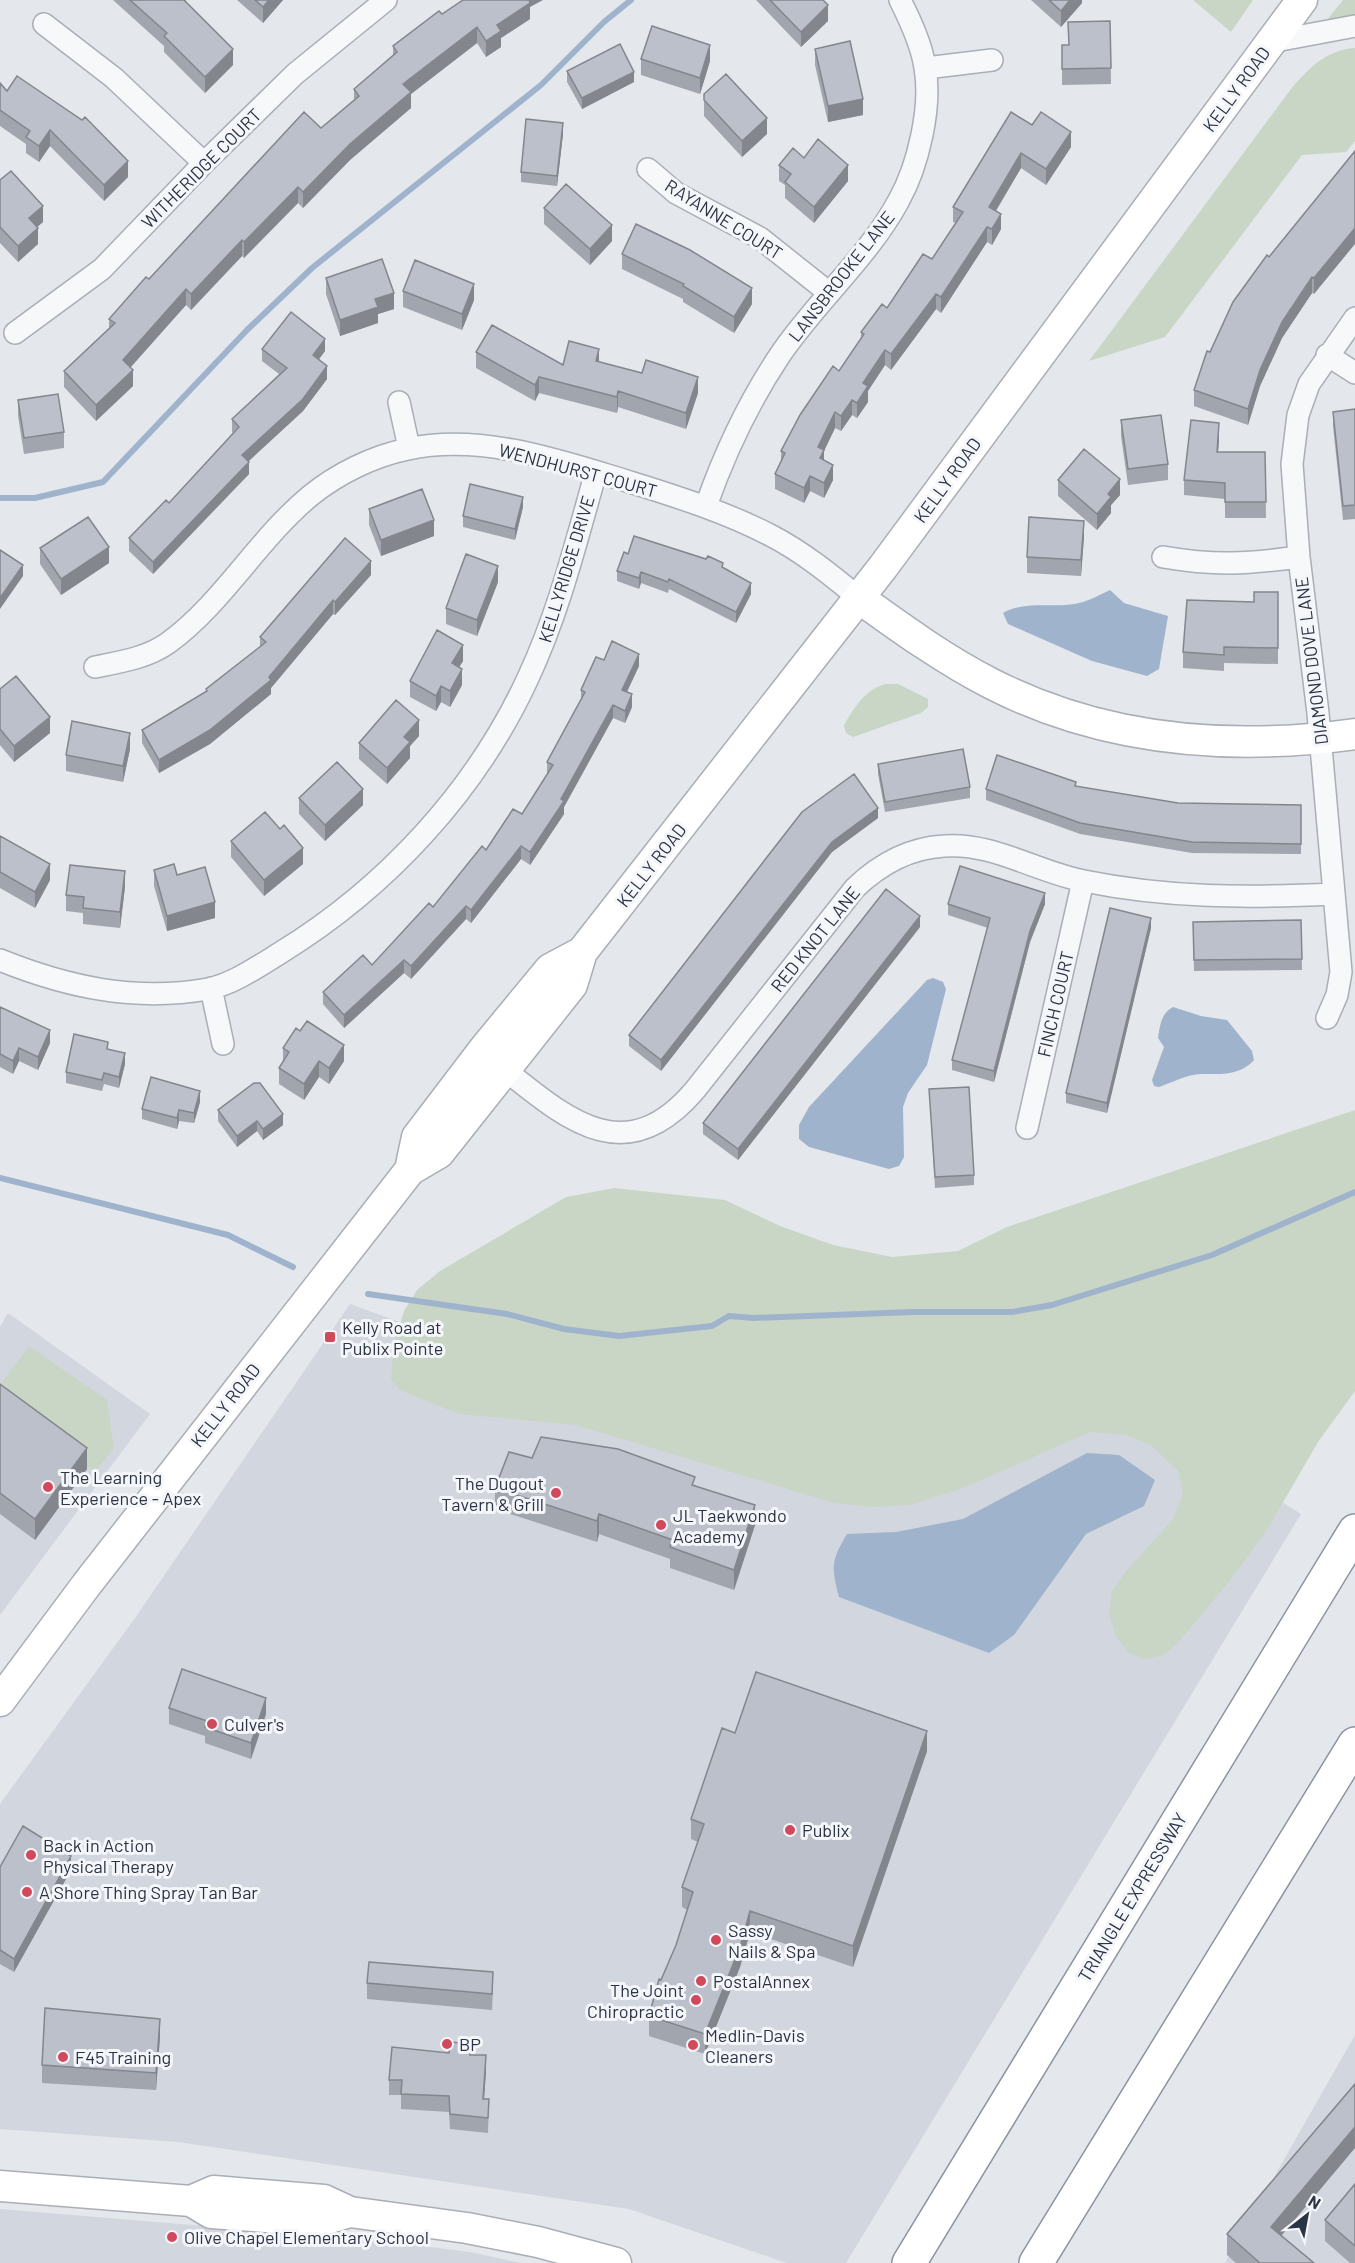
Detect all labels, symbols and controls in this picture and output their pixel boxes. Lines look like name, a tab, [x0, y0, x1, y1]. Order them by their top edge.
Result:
street label: KELLY ROAD	[1198, 42, 1274, 136]
street label: WITHERIDGE COURT	[136, 103, 266, 233]
street label: RAYANNE COURT	[661, 174, 787, 264]
street label: LANSBROOKE LANE	[783, 206, 899, 346]
street label: KELLY ROAD	[909, 433, 985, 527]
street label: WENDHURST COURT	[496, 438, 660, 502]
street label: KELLYRIDGE DRIVE	[533, 493, 599, 645]
street label: DIAMOND DOVE LANE	[1290, 576, 1332, 746]
street label: KELLY ROAD	[612, 819, 690, 911]
street label: RED KNOT LANE	[766, 882, 864, 996]
street label: FINCH COURT	[1032, 949, 1078, 1059]
place label: Kelly Road at Publix Pointe	[342, 1316, 443, 1359]
marker: Kelly Road at Publix Pointe	[323, 1330, 337, 1344]
street label: KELLY ROAD	[186, 1359, 264, 1451]
place label: The Learning Experience - Apex	[60, 1466, 201, 1509]
place label: The Dugout Tavern & Grill	[441, 1472, 544, 1515]
marker: The Learning Experience - Apex	[41, 1480, 55, 1494]
marker: The Dugout Tavern & Grill	[549, 1486, 563, 1500]
place label: JL Taekwondo Academy	[673, 1504, 787, 1547]
marker: JL Taekwondo Academy	[654, 1518, 668, 1532]
place label: Culver's	[224, 1713, 284, 1735]
marker: Culver's	[205, 1717, 219, 1731]
street label: TRIANGLE EXPRESSWAY	[1073, 1808, 1191, 1986]
place label: Publix	[802, 1819, 850, 1841]
marker: Publix	[783, 1823, 797, 1837]
place label: Back in Action Physical Therapy	[43, 1834, 174, 1877]
marker: Back in Action Physical Therapy	[24, 1848, 38, 1862]
place label: A Shore Thing Spray Tan Bar	[39, 1881, 258, 1903]
marker: A Shore Thing Spray Tan Bar	[20, 1885, 34, 1899]
place label: Sassy Nails & Spa	[728, 1919, 815, 1962]
marker: Sassy Nails & Spa	[709, 1933, 723, 1947]
place label: PostalAnnex	[713, 1970, 810, 1992]
marker: PostalAnnex	[694, 1974, 708, 1988]
place label: The Joint Chiropractic	[587, 1979, 684, 2022]
marker: The Joint Chiropractic	[689, 1993, 703, 2007]
place label: Medlin-Davis Cleaners	[705, 2024, 805, 2067]
place label: BP	[459, 2033, 481, 2055]
marker: BP	[440, 2037, 454, 2051]
marker: Medlin-Davis Cleaners	[686, 2038, 700, 2052]
place label: F45 Training	[75, 2046, 171, 2068]
marker: F45 Training	[56, 2050, 70, 2064]
north arrow	[1277, 2185, 1337, 2245]
text: N	[1306, 2191, 1324, 2213]
place label: Olive Chapel Elementary School	[184, 2226, 429, 2248]
marker: Olive Chapel Elementary School	[165, 2230, 179, 2244]

